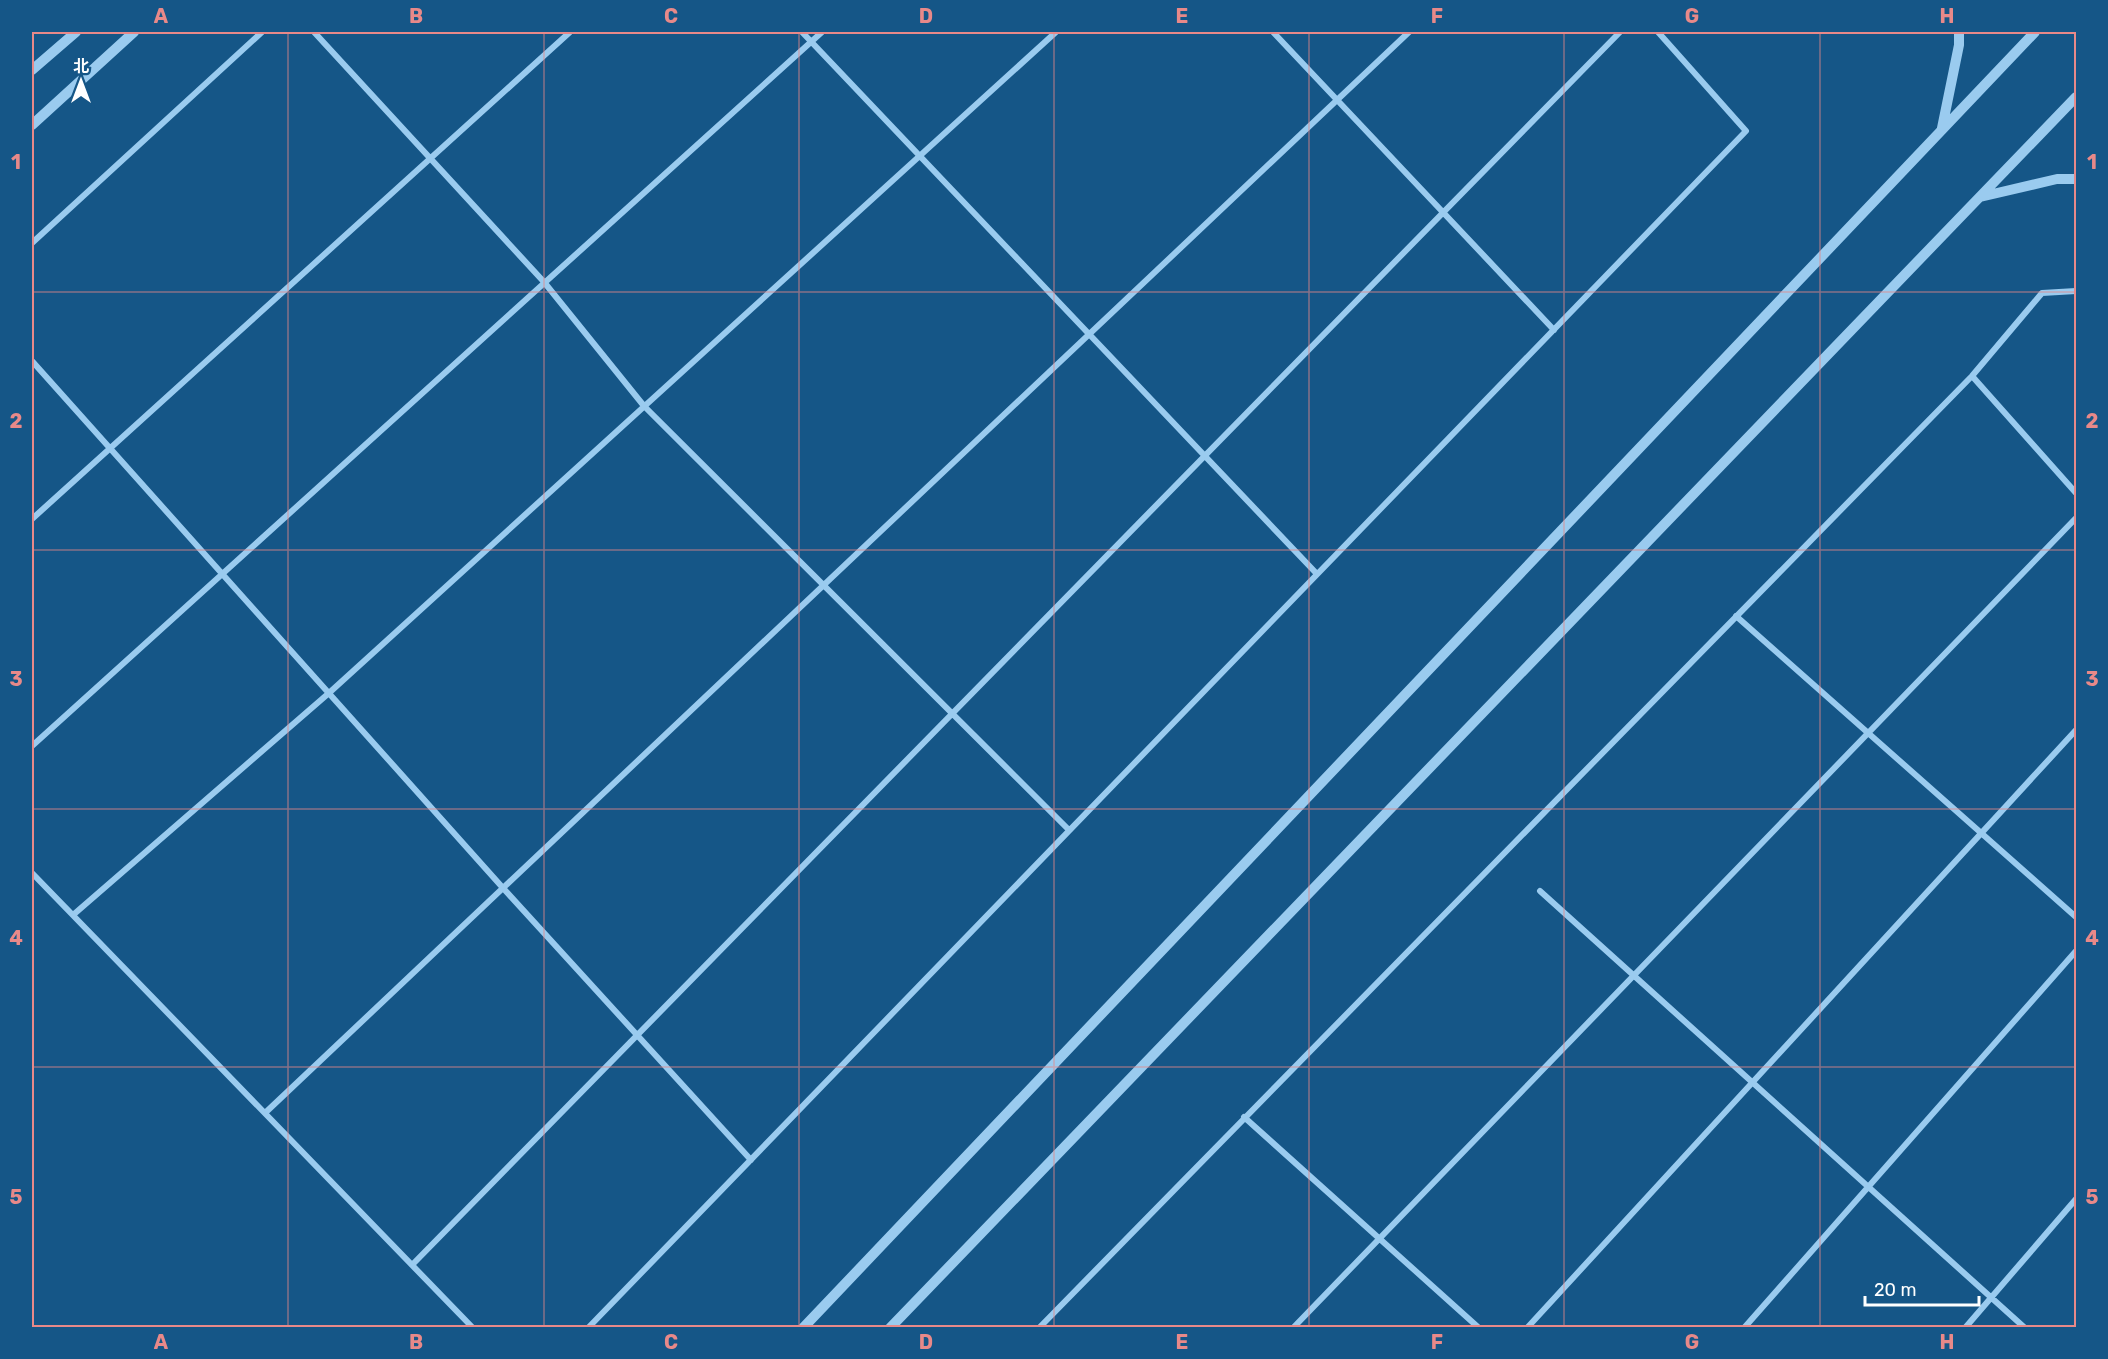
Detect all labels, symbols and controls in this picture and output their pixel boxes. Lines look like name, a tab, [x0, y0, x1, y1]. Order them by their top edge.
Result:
text: A	[154, 4, 169, 28]
text: B	[409, 4, 423, 28]
text: C	[664, 4, 678, 28]
text: D	[919, 4, 933, 28]
text: E	[1176, 4, 1188, 28]
text: F	[1431, 4, 1443, 28]
text: G	[1685, 4, 1699, 28]
text: H	[1940, 4, 1954, 28]
north arrow	[51, 51, 111, 111]
text: 北	[73, 57, 89, 76]
text: 1	[11, 150, 21, 174]
text: 1	[2087, 150, 2097, 174]
text: 2	[10, 409, 23, 433]
text: 2	[2086, 409, 2099, 433]
text: 3	[9, 667, 23, 691]
text: 3	[2085, 667, 2099, 691]
text: 4	[9, 926, 23, 950]
text: 4	[2085, 926, 2099, 950]
text: 5	[10, 1185, 23, 1209]
text: 5	[2086, 1185, 2099, 1209]
scale bar	[1865, 1269, 1979, 1307]
text: 20 m	[1874, 1279, 1916, 1301]
text: A	[154, 1330, 169, 1354]
text: B	[409, 1330, 423, 1354]
text: C	[664, 1330, 678, 1354]
text: D	[919, 1330, 933, 1354]
text: E	[1176, 1330, 1188, 1354]
text: F	[1431, 1330, 1443, 1354]
text: G	[1685, 1330, 1699, 1354]
text: H	[1940, 1330, 1954, 1354]

